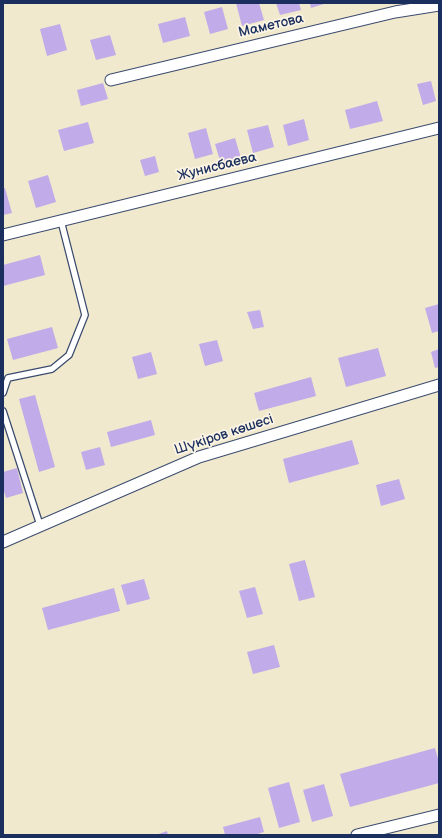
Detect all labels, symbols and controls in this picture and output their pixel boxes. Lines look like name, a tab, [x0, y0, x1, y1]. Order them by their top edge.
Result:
street label: Маметова	[237, 10, 305, 42]
street label: Жунисбаева	[176, 149, 258, 185]
street label: Шүкіров көшесі	[172, 411, 276, 459]

